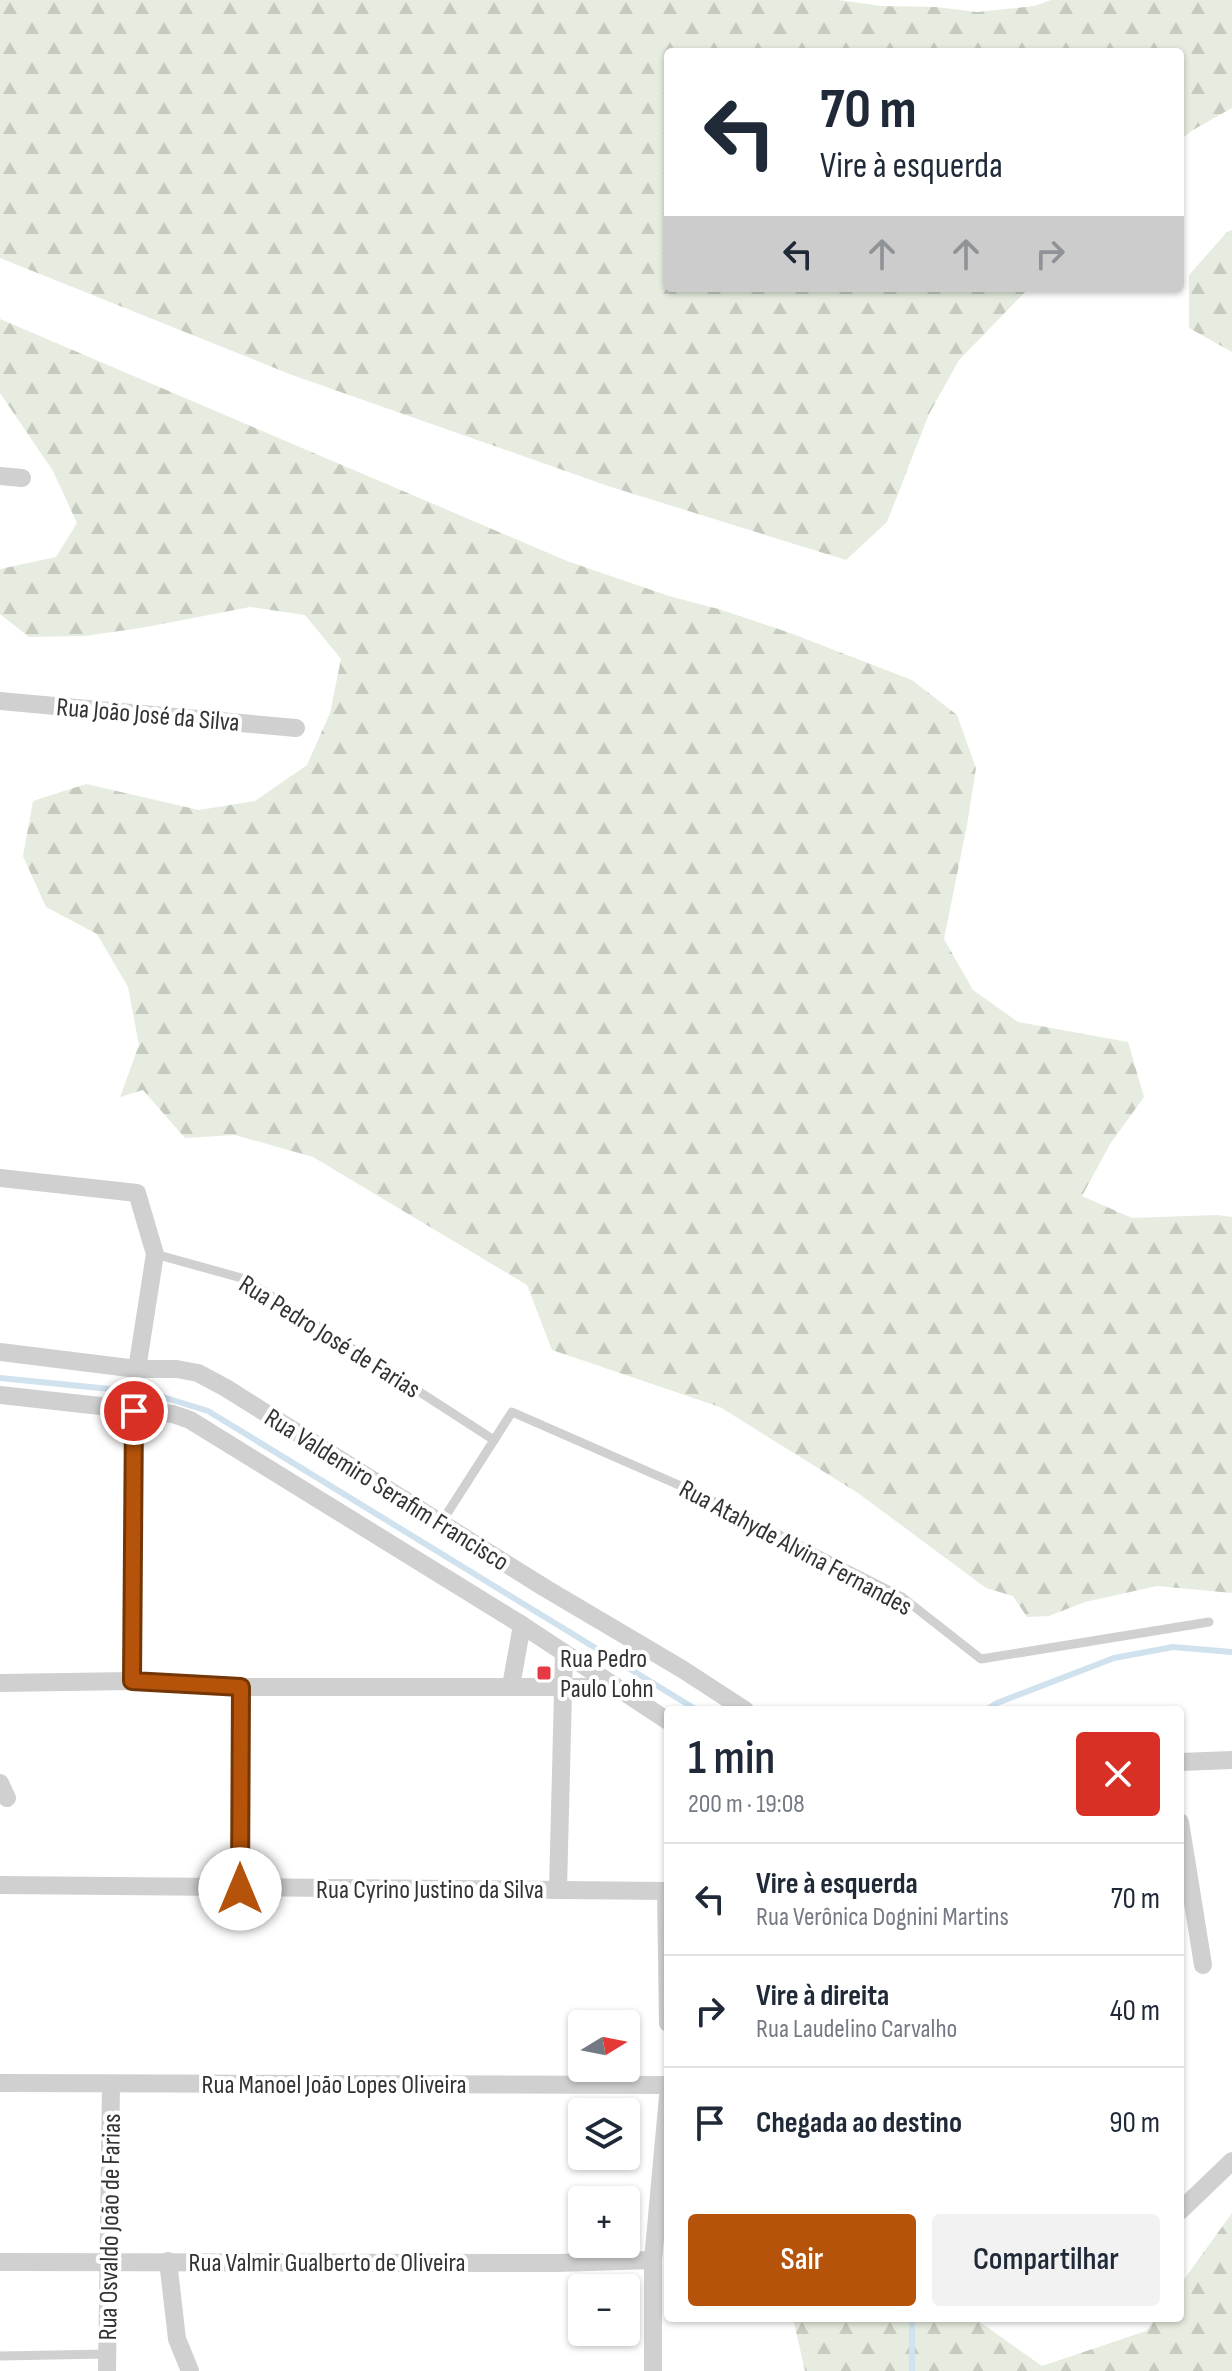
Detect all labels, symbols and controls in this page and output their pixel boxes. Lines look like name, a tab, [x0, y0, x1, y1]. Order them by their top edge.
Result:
text: 70 m	[820, 77, 917, 144]
icon: left	[688, 80, 792, 184]
text: Vire à esquerda	[820, 145, 1003, 188]
icon: left	[776, 232, 820, 276]
icon: ahead	[860, 232, 904, 276]
icon: ahead	[944, 232, 988, 276]
icon: right	[1028, 232, 1072, 276]
street label: Rua João José da Silva	[55, 692, 241, 739]
street label: Rua Pedro José de Farias	[233, 1269, 426, 1405]
pin	[100, 1377, 168, 1445]
icon: arrive	[112, 1389, 156, 1433]
street label: Rua Valdemiro Serafim Francisco	[258, 1402, 514, 1578]
street label: Rua Atahyde Alvina Fernandes	[674, 1474, 917, 1623]
place label: Rua Pedro Paulo Lohn	[560, 1644, 654, 1705]
marker: Rua Pedro Paulo Lohn	[535, 1664, 553, 1682]
text: 1 min	[688, 1730, 775, 1787]
button: close	[1076, 1732, 1160, 1816]
text: 200 m · 19:08	[688, 1789, 805, 1820]
position arrow	[198, 1847, 282, 1931]
text: Vire à esquerda	[756, 1866, 918, 1902]
street label: Rua Cyrino Justino da Silva	[316, 1875, 544, 1906]
icon: left	[688, 1877, 732, 1921]
text: 70 m	[1111, 1881, 1160, 1917]
text: Rua Verônica Dognini Martins	[756, 1902, 1009, 1933]
text: Vire à direita	[756, 1978, 889, 2014]
icon: right	[688, 1989, 732, 2033]
text: 40 m	[1110, 1993, 1160, 2029]
north arrow	[568, 2010, 640, 2082]
map controls	[568, 2010, 640, 2346]
text: Rua Laudelino Carvalho	[756, 2014, 957, 2045]
street label: Rua Manoel João Lopes Oliveira	[202, 2070, 466, 2101]
button: layers	[568, 2098, 640, 2170]
icon: arrive	[688, 2101, 732, 2145]
text: Chegada ao destino	[756, 2105, 962, 2141]
text: 90 m	[1109, 2105, 1160, 2141]
street label: Rua Osvaldo João de Farias	[93, 2113, 128, 2341]
button: +	[568, 2186, 640, 2258]
button: Sair	[688, 2214, 916, 2306]
button: Compartilhar	[932, 2214, 1160, 2306]
street label: Rua Valmir Gualberto de Oliveira	[189, 2248, 465, 2279]
button: −	[568, 2274, 640, 2346]

